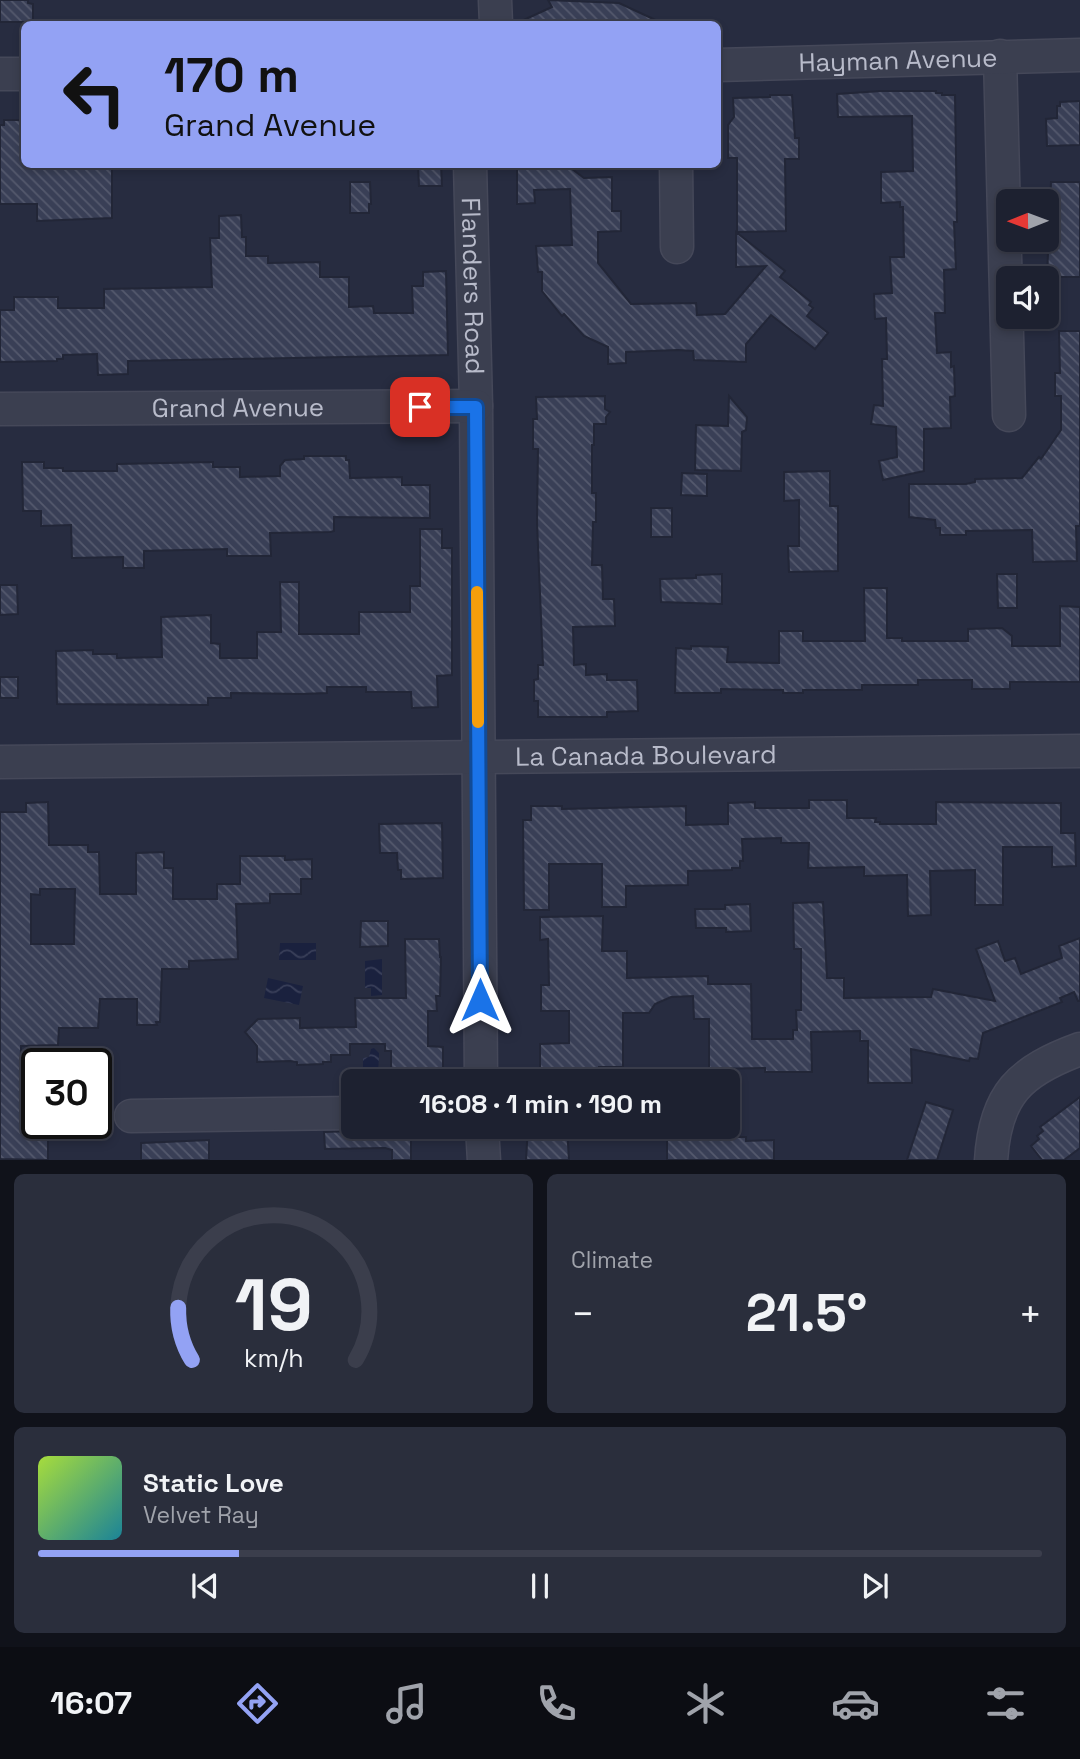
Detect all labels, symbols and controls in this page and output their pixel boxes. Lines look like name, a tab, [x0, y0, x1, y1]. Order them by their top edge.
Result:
street label: Hayman Avenue	[798, 40, 998, 80]
text: 170 m	[164, 44, 299, 106]
icon: left	[49, 49, 140, 140]
text: Grand Avenue	[164, 105, 376, 145]
north arrow	[996, 189, 1059, 252]
map controls	[996, 189, 1059, 329]
street label: Flanders Road	[454, 197, 492, 375]
button: sound	[996, 266, 1059, 329]
pin	[390, 377, 450, 437]
icon: arrive	[401, 388, 439, 426]
street label: Grand Avenue	[152, 390, 324, 425]
street label: La Canada Boulevard	[515, 737, 777, 774]
position arrow	[443, 963, 517, 1037]
speed limit sign: 30	[21, 1048, 112, 1139]
text: 16:08 · 1 min · 190 m	[419, 1087, 662, 1121]
text: Climate	[571, 1245, 653, 1275]
text: 19	[235, 1258, 312, 1351]
text: 21.5°	[746, 1280, 867, 1346]
text: −	[571, 1290, 595, 1338]
text: +	[1018, 1290, 1042, 1338]
text: km/h	[244, 1341, 303, 1373]
text: Static Love	[143, 1466, 284, 1500]
text: Velvet Ray	[143, 1500, 259, 1530]
icon: previous	[186, 1567, 224, 1605]
icon: pause	[521, 1567, 559, 1605]
icon: next	[856, 1567, 894, 1605]
icon: directions	[233, 1679, 282, 1728]
icon: music	[382, 1679, 431, 1728]
icon: phone	[532, 1679, 581, 1728]
icon: climate	[681, 1679, 730, 1728]
icon: car	[831, 1679, 880, 1728]
icon: filters	[981, 1679, 1030, 1728]
text: 16:07	[50, 1683, 132, 1723]

